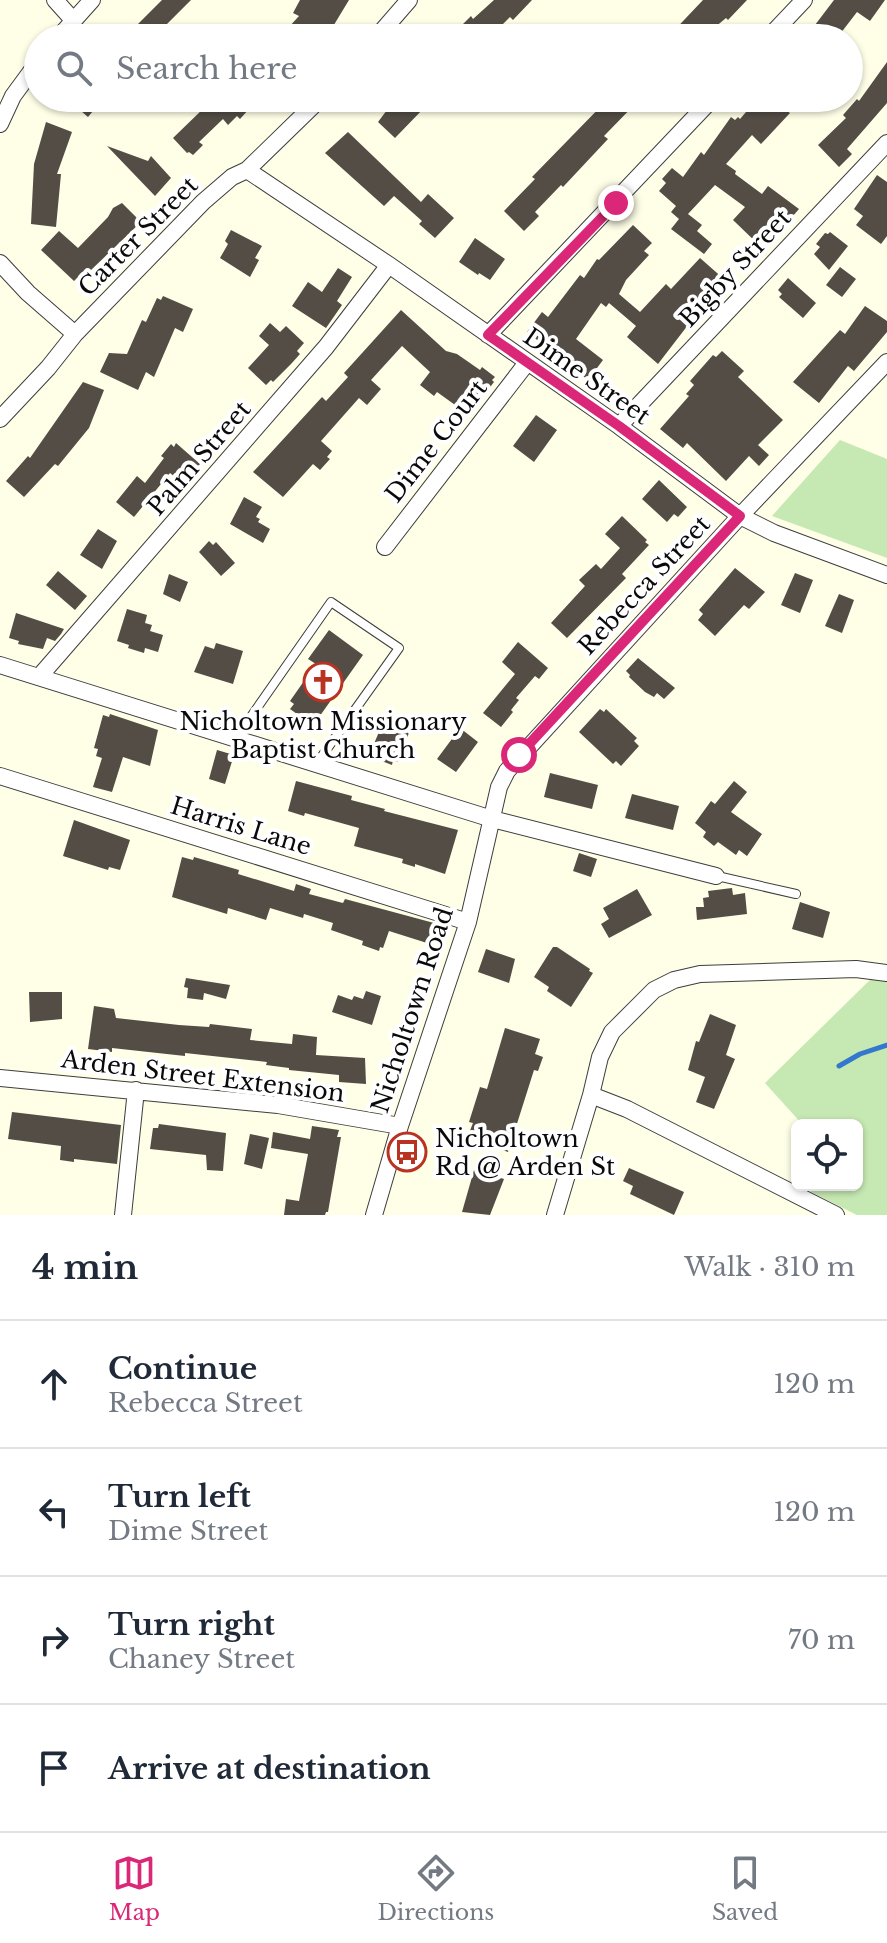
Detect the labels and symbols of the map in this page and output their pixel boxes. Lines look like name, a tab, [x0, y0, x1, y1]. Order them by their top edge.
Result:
street label: Carter Street	[72, 170, 204, 302]
route end	[598, 185, 634, 221]
street label: Bigby Street	[673, 203, 797, 333]
street label: Dime Street	[518, 322, 656, 430]
street label: Dime Court	[379, 374, 493, 508]
street label: Palm Street	[141, 395, 257, 521]
street label: Rebecca Street	[572, 509, 716, 661]
church icon: Nicholtown Missionary Baptist Church	[302, 661, 344, 703]
place label: Nicholtown Missionary Baptist Church	[179, 707, 467, 764]
route start	[501, 737, 537, 773]
street label: Harris Lane	[167, 791, 315, 861]
street label: Nicholtown Road	[365, 904, 459, 1116]
street label: Arden Street Extension	[59, 1044, 346, 1108]
place label: Nicholtown Rd @ Arden St	[435, 1124, 615, 1181]
bus stop icon: Nicholtown Rd @ Arden St	[386, 1131, 428, 1173]

